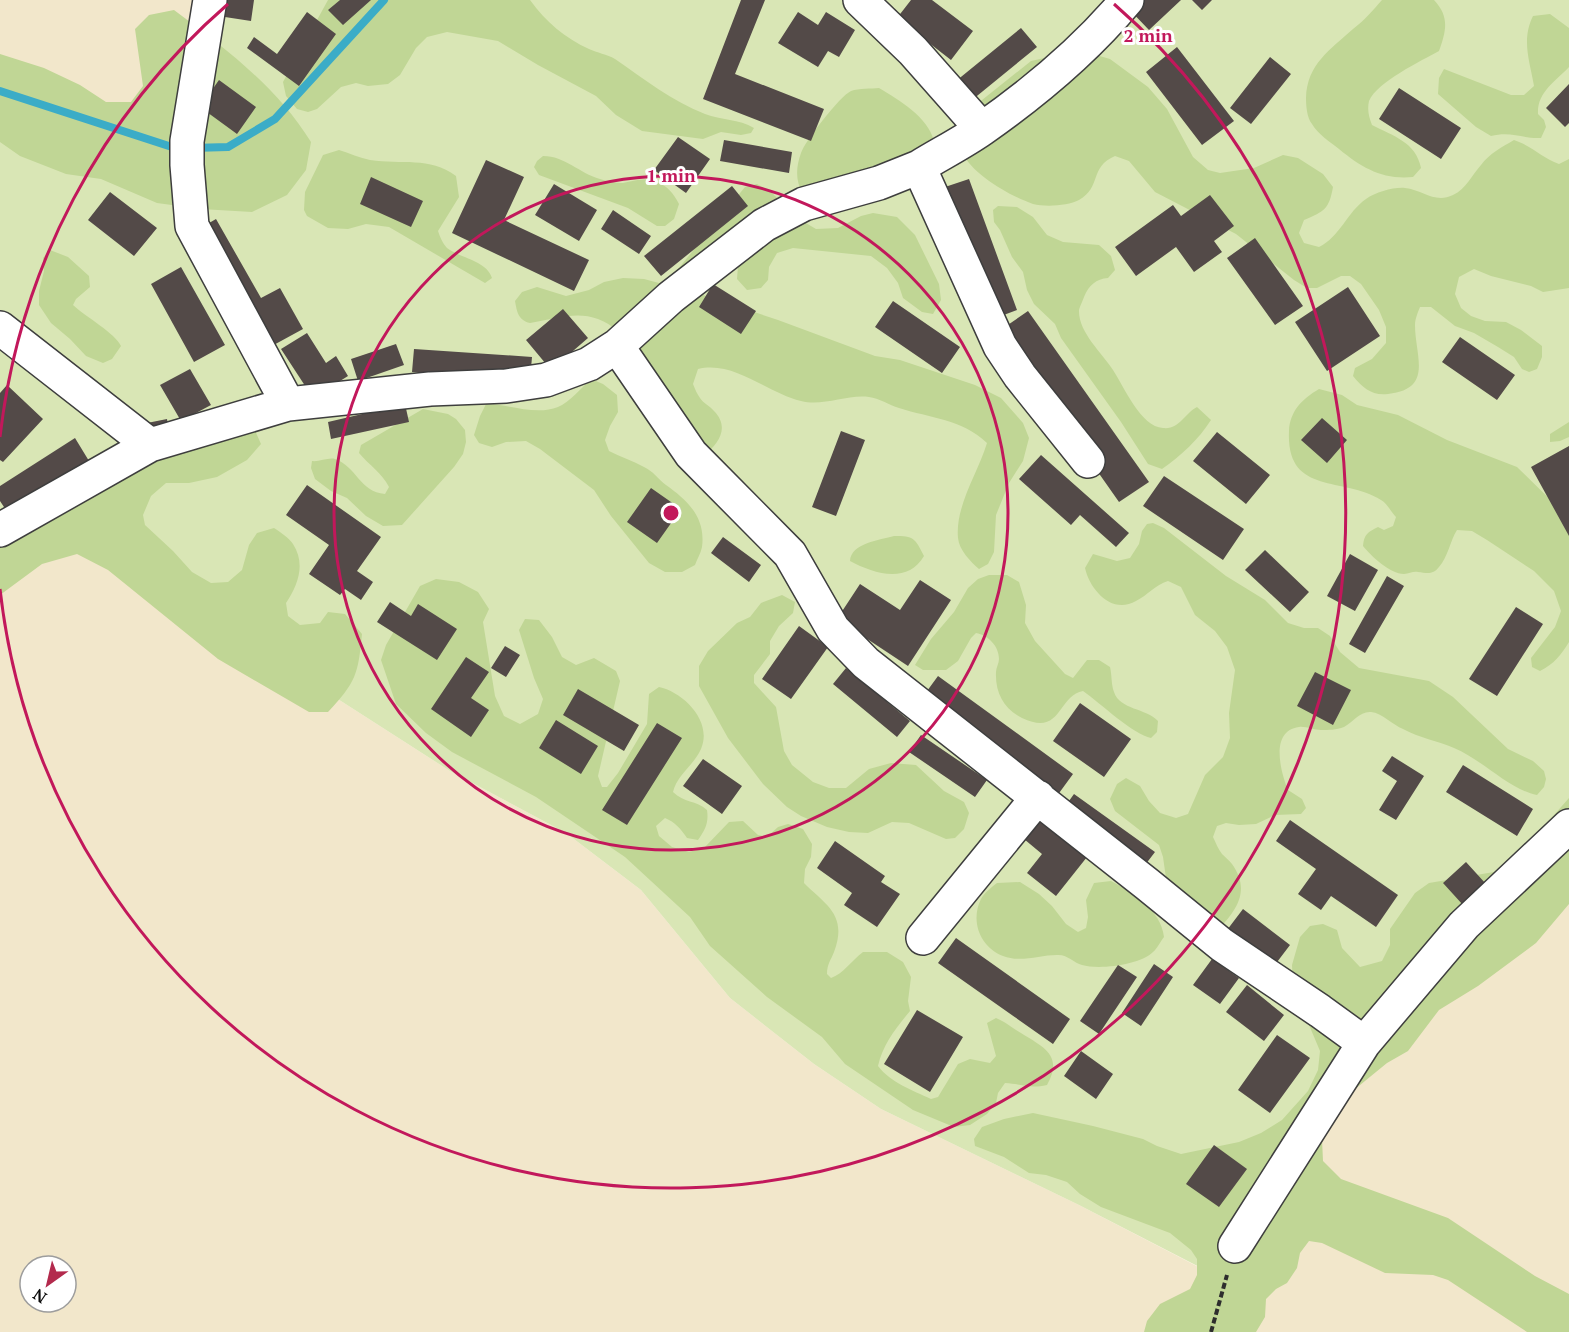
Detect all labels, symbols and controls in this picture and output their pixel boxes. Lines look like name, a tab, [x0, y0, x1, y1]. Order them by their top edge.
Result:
text: 2 min	[1123, 23, 1173, 47]
text: 1 min	[646, 163, 696, 187]
centre of rings	[661, 503, 681, 523]
north arrow	[18, 1254, 78, 1314]
text: N	[28, 1284, 51, 1309]

